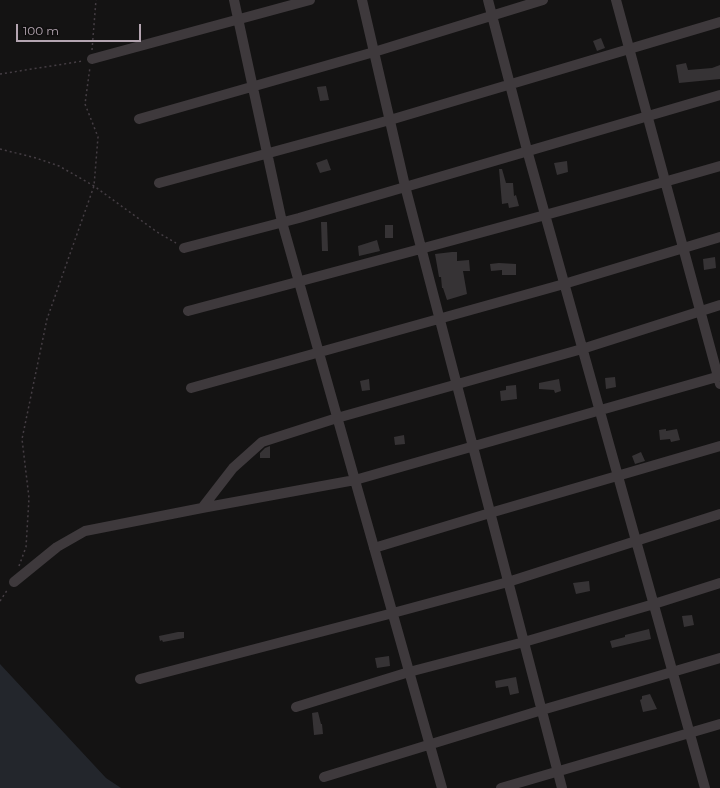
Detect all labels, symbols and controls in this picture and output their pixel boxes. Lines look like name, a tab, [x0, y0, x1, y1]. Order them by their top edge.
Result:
scale bar	[18, 16, 143, 42]
text: 100 m	[23, 23, 59, 38]

